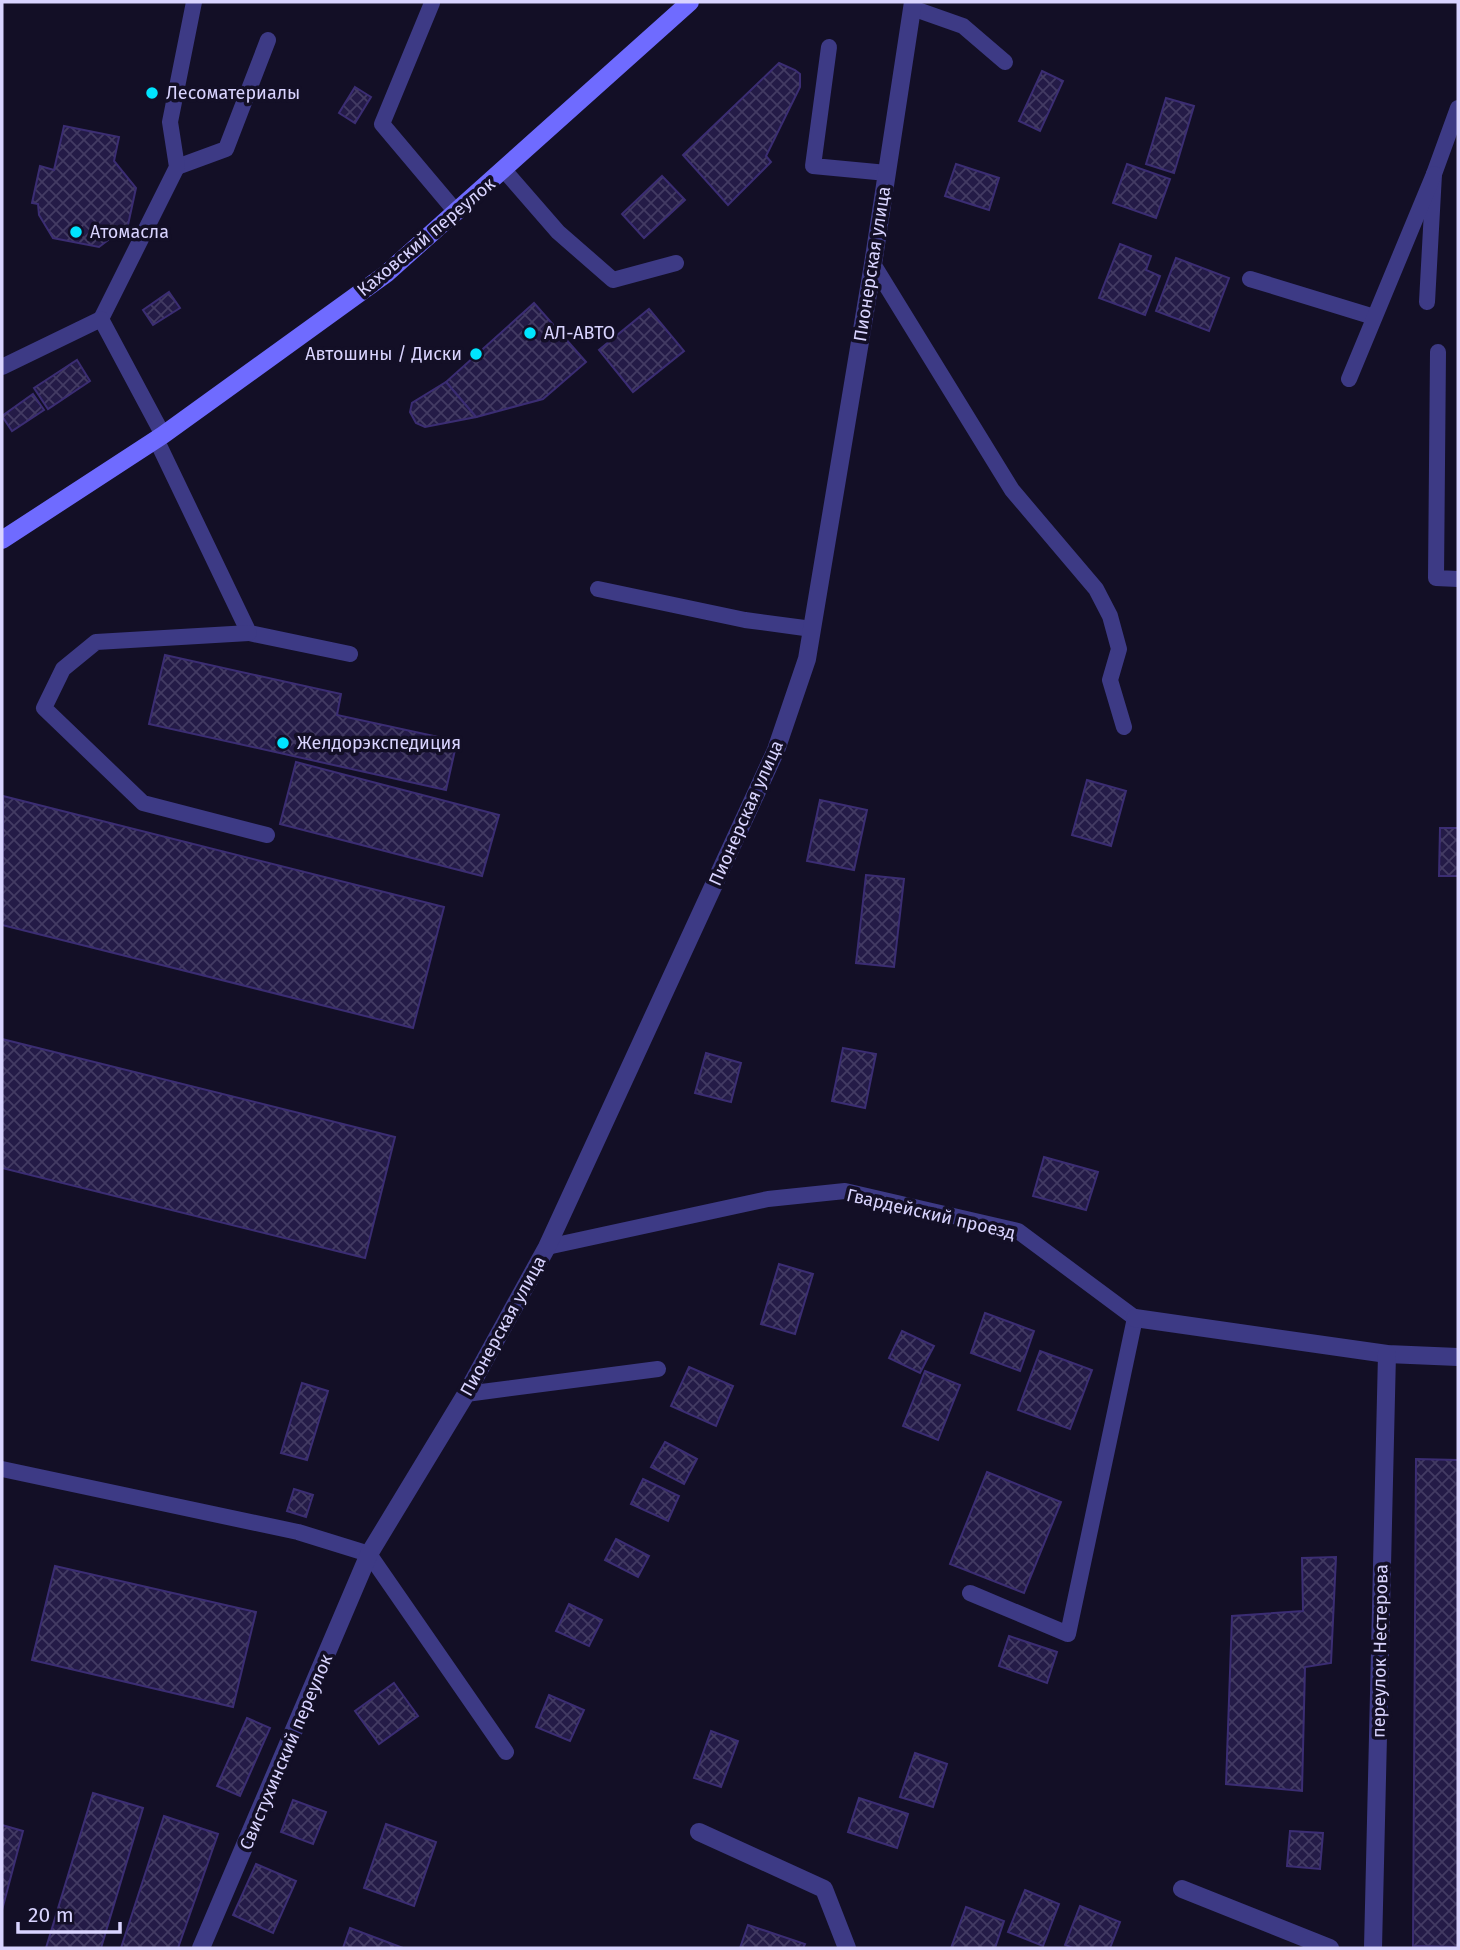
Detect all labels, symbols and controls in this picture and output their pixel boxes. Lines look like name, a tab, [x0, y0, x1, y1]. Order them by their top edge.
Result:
place label: Лесоматериалы	[166, 82, 300, 104]
marker: Лесоматериалы	[144, 85, 160, 101]
street label: Каховский переулок	[352, 172, 500, 301]
street label: Пионерская улица	[849, 185, 895, 343]
place label: Атомасла	[90, 221, 169, 243]
marker: Атомасла	[68, 224, 84, 240]
place label: АЛ-АВТО	[544, 322, 615, 344]
marker: АЛ-АВТО	[522, 325, 538, 341]
place label: Автошины / Диски	[305, 343, 462, 365]
marker: Автошины / Диски	[468, 346, 484, 362]
place label: Желдорэкспедиция	[297, 732, 461, 754]
marker: Желдорэкспедиция	[275, 735, 291, 751]
street label: Пионерская улица	[704, 737, 788, 889]
street label: Гвардейский проезд	[844, 1184, 1018, 1244]
street label: Пионерская улица	[455, 1252, 551, 1400]
street label: переулок Нестерова	[1367, 1564, 1393, 1738]
street label: Свистухинский переулок	[235, 1650, 338, 1853]
scale bar	[18, 1890, 119, 1934]
text: 20 m	[28, 1902, 74, 1928]

